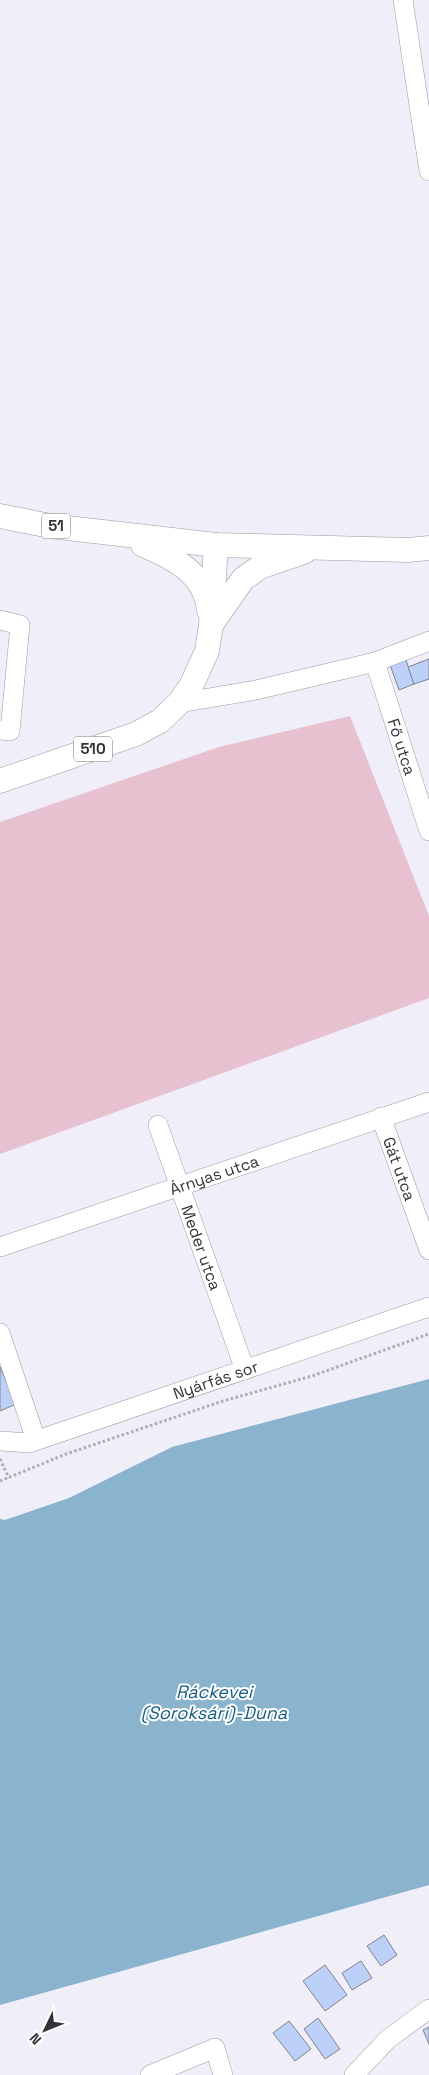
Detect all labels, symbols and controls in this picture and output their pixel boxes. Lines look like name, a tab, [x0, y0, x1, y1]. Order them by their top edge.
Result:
road number: 51	[42, 514, 70, 538]
street label: Fő utca	[383, 716, 420, 778]
road number: 510	[74, 736, 112, 762]
street label: Gát utca	[378, 1134, 420, 1204]
street label: Árnyas utca	[167, 1150, 262, 1200]
street label: Meder utca	[176, 1202, 226, 1293]
street label: Nyárfás sor	[170, 1356, 261, 1404]
water label: Ráckevei (Soroksári)-Duna	[141, 1680, 288, 1724]
north arrow	[20, 2005, 70, 2055]
text: N	[26, 2029, 45, 2048]

